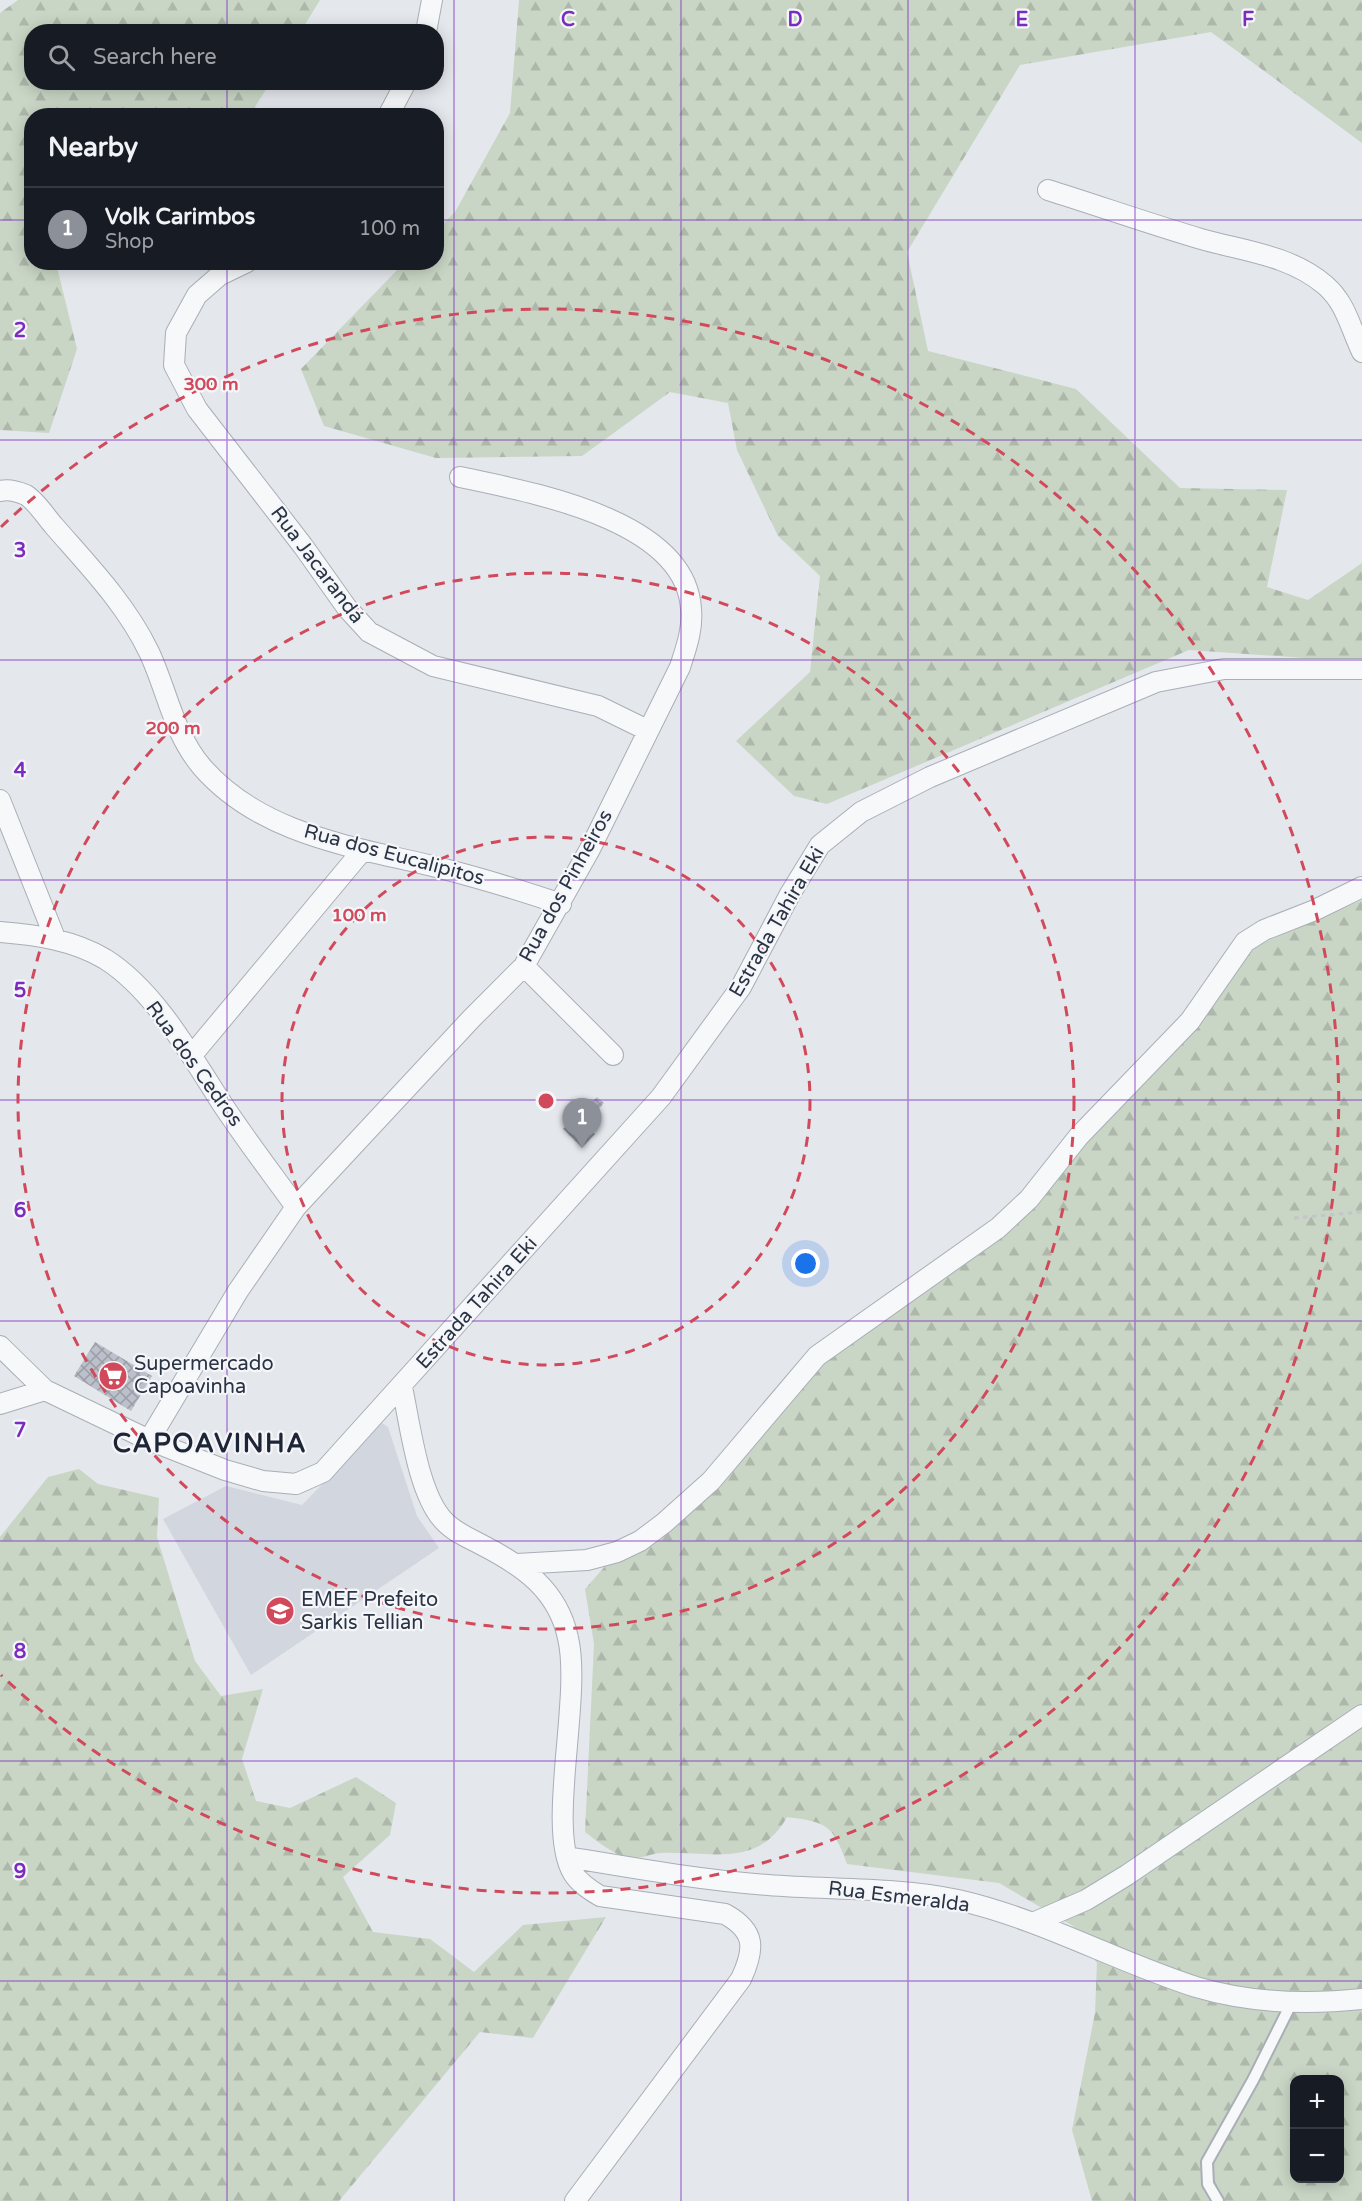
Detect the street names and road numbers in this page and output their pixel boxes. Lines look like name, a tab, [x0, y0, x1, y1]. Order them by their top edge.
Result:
street label: Rua Jacarandá	[265, 502, 369, 628]
street label: Rua dos Pinheiros	[514, 806, 618, 966]
street label: Rua dos Eucalipitos	[301, 819, 487, 891]
street label: Estrada Tahira Eki	[724, 843, 830, 1001]
street label: Rua dos Cedros	[140, 997, 248, 1131]
street label: Estrada Tahira Eki	[411, 1232, 543, 1374]
street label: Rua Esmeralda	[827, 1876, 971, 1918]

